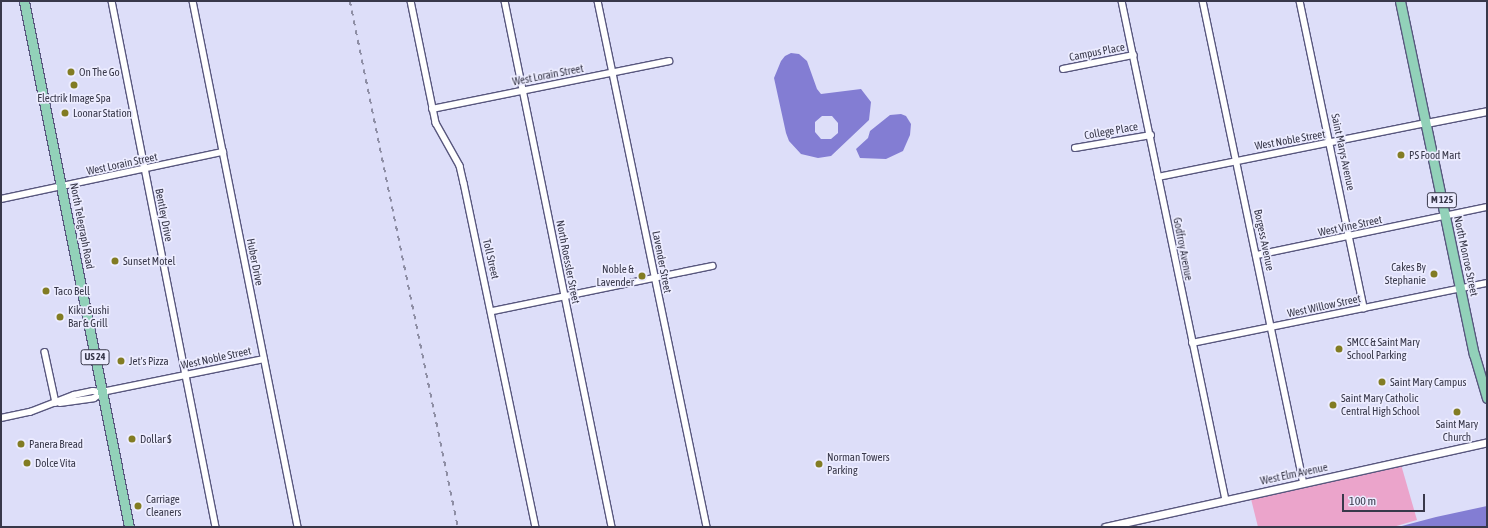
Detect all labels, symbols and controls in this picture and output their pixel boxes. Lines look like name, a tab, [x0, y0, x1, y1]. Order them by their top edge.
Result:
street label: Campus Place	[1068, 40, 1126, 64]
street label: West Lorain Street	[511, 62, 585, 88]
place label: On The Go	[79, 65, 120, 79]
marker: On The Go	[66, 67, 76, 77]
marker: Electrik Image Spa	[69, 80, 79, 90]
place label: Electrik Image Spa	[37, 91, 111, 105]
place label: Loonar Station	[73, 106, 132, 120]
marker: Loonar Station	[60, 108, 70, 118]
street label: Saint Marys Avenue	[1328, 112, 1358, 192]
street label: College Place	[1083, 120, 1139, 142]
street label: West Noble Street	[1254, 127, 1326, 153]
place label: PS Food Mart	[1409, 148, 1461, 162]
street label: West Lorain Street	[85, 150, 159, 178]
marker: PS Food Mart	[1396, 150, 1406, 160]
street label: North Telegraph Road	[67, 182, 97, 270]
street label: Bentley Drive	[152, 187, 176, 243]
road number: M 125	[1426, 192, 1458, 208]
street label: Borgess Avenue	[1251, 208, 1277, 272]
street label: West Vine Street	[1317, 213, 1383, 239]
street label: North Monroe Street	[1451, 215, 1481, 297]
street label: Godfroy Avenue	[1170, 216, 1196, 282]
street label: North Roessler Street	[553, 219, 583, 305]
street label: Lavender Street	[649, 230, 675, 294]
street label: Huber Drive	[244, 237, 266, 287]
street label: Toll Street	[480, 238, 502, 280]
place label: Sunset Motel	[123, 254, 175, 268]
marker: Sunset Motel	[110, 256, 120, 266]
place label: Cakes By Stephanie	[1385, 261, 1426, 287]
place label: Noble & Lavender	[596, 263, 634, 289]
marker: Cakes By Stephanie	[1429, 269, 1439, 279]
marker: Noble & Lavender	[637, 271, 647, 281]
place label: Taco Bell	[54, 284, 90, 298]
marker: Taco Bell	[41, 286, 51, 296]
street label: West Willow Street	[1286, 292, 1362, 320]
place label: Kiku Sushi Bar & Grill	[68, 304, 109, 330]
marker: Kiku Sushi Bar & Grill	[55, 312, 65, 322]
place label: SMCC & Saint Mary School Parking	[1347, 336, 1420, 362]
street label: West Noble Street	[180, 344, 252, 372]
marker: SMCC & Saint Mary School Parking	[1334, 344, 1344, 354]
road number: US 24	[80, 349, 110, 365]
place label: Jet's Pizza	[129, 354, 169, 368]
marker: Jet's Pizza	[116, 356, 126, 366]
place label: Saint Mary Campus	[1390, 375, 1466, 389]
marker: Saint Mary Campus	[1377, 377, 1387, 387]
place label: Saint Mary Catholic Central High School	[1341, 392, 1420, 418]
marker: Saint Mary Catholic Central High School	[1328, 400, 1338, 410]
marker: Saint Mary Church	[1452, 407, 1462, 417]
place label: Saint Mary Church	[1436, 418, 1478, 444]
place label: Dollar $	[140, 432, 172, 446]
marker: Dollar $	[127, 434, 137, 444]
place label: Panera Bread	[29, 437, 83, 451]
marker: Panera Bread	[16, 439, 26, 449]
place label: Norman Towers Parking	[827, 451, 890, 477]
place label: Dolce Vita	[35, 456, 76, 470]
marker: Dolce Vita	[22, 458, 32, 468]
marker: Norman Towers Parking	[814, 459, 824, 469]
street label: West Elm Avenue	[1259, 460, 1329, 488]
scale bar	[1344, 486, 1427, 512]
place label: Carriage Cleaners	[146, 493, 181, 519]
text: 100 m	[1349, 494, 1376, 508]
marker: Carriage Cleaners	[133, 501, 143, 511]

